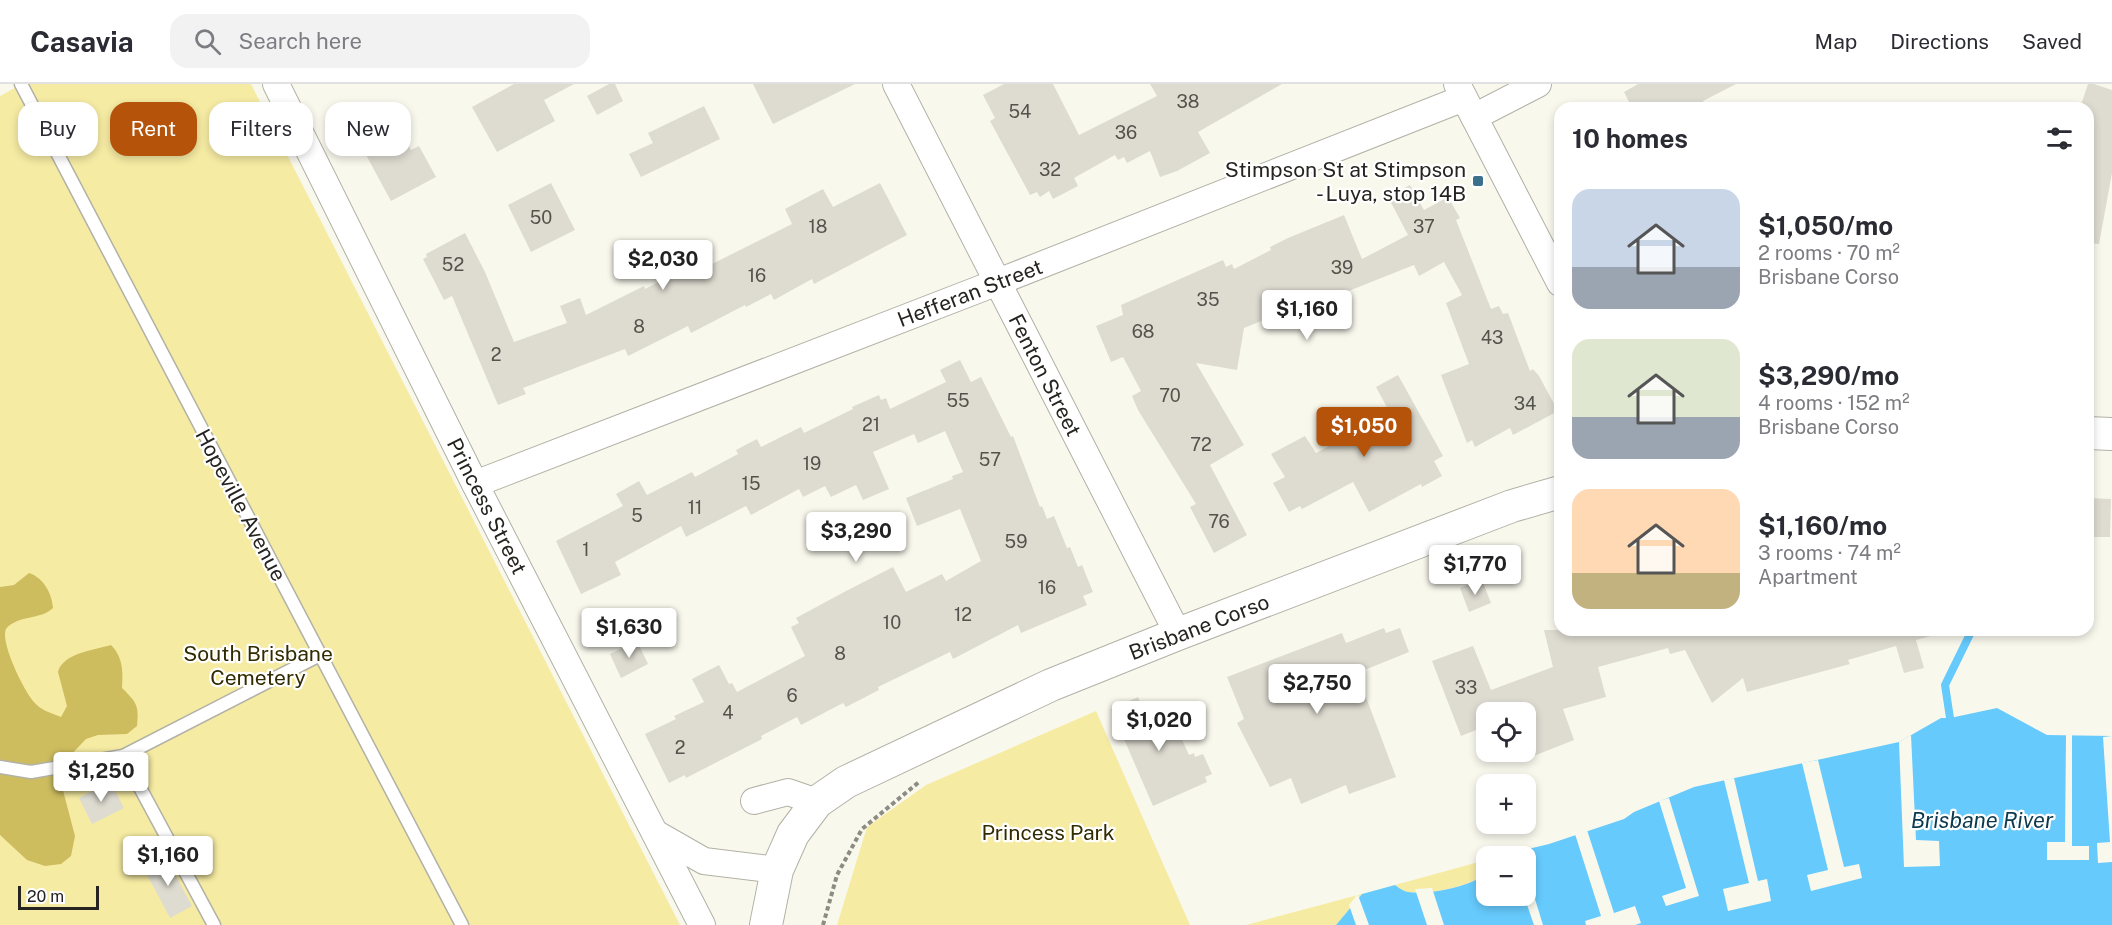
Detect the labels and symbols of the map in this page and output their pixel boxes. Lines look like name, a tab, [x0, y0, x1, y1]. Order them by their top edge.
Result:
house number: 38	[1177, 91, 1199, 112]
house number: 54	[1009, 101, 1031, 122]
house number: 36	[1115, 122, 1137, 143]
place label: Stimpson St at Stimpson - Luya, stop 14B	[1225, 157, 1466, 206]
house number: 32	[1039, 159, 1061, 180]
marker: Stimpson St at Stimpson - Luya, stop 14B	[1471, 174, 1485, 188]
house number: 50	[530, 207, 552, 228]
house number: 18	[809, 216, 827, 237]
house number: 37	[1413, 216, 1435, 237]
pin: $2,030	[614, 240, 712, 291]
house number: 52	[442, 254, 464, 275]
street label: Hefferan Street	[894, 254, 1046, 332]
house number: 39	[1331, 257, 1353, 278]
house number: 16	[748, 265, 766, 286]
house number: 35	[1197, 289, 1219, 310]
pin: $1,160	[1258, 290, 1356, 341]
street label: Fenton Street	[1003, 310, 1087, 440]
house number: 8	[633, 316, 645, 337]
house number: 68	[1132, 321, 1154, 342]
house number: 43	[1481, 327, 1503, 348]
house number: 2	[491, 344, 501, 365]
house number: 70	[1159, 385, 1181, 406]
house number: 55	[946, 390, 970, 411]
house number: 34	[1514, 393, 1536, 414]
pin: $1,050	[1315, 407, 1413, 458]
house number: 21	[862, 414, 880, 435]
street label: Hopeville Avenue	[190, 425, 292, 585]
street label: Princess Street	[442, 434, 532, 578]
house number: 72	[1190, 434, 1212, 455]
house number: 57	[979, 449, 1001, 470]
house number: 19	[803, 453, 821, 474]
house number: 15	[742, 473, 760, 494]
house number: 11	[688, 497, 702, 518]
house number: 5	[631, 505, 643, 526]
house number: 76	[1208, 511, 1230, 532]
pin: $3,290	[807, 512, 905, 563]
house number: 59	[1005, 531, 1027, 552]
house number: 1	[582, 539, 590, 560]
pin: $1,770	[1426, 545, 1524, 596]
house number: 16	[1038, 577, 1056, 598]
street label: Brisbane Corso	[1125, 589, 1273, 665]
house number: 12	[954, 604, 972, 625]
pin: $1,630	[580, 608, 678, 659]
house number: 10	[883, 612, 901, 633]
park label: South Brisbane Cemetery	[183, 641, 333, 690]
house number: 8	[834, 643, 846, 664]
pin: $2,750	[1268, 664, 1366, 715]
house number: 33	[1455, 677, 1477, 698]
house number: 6	[786, 685, 798, 706]
pin: $1,020	[1110, 701, 1208, 752]
house number: 4	[722, 702, 734, 723]
house number: 2	[675, 737, 685, 758]
pin: $1,250	[52, 752, 150, 803]
water label: Brisbane River	[1911, 807, 2054, 833]
park label: Princess Park	[981, 820, 1115, 845]
pin: $1,160	[119, 836, 217, 887]
scale bar	[18, 883, 99, 910]

